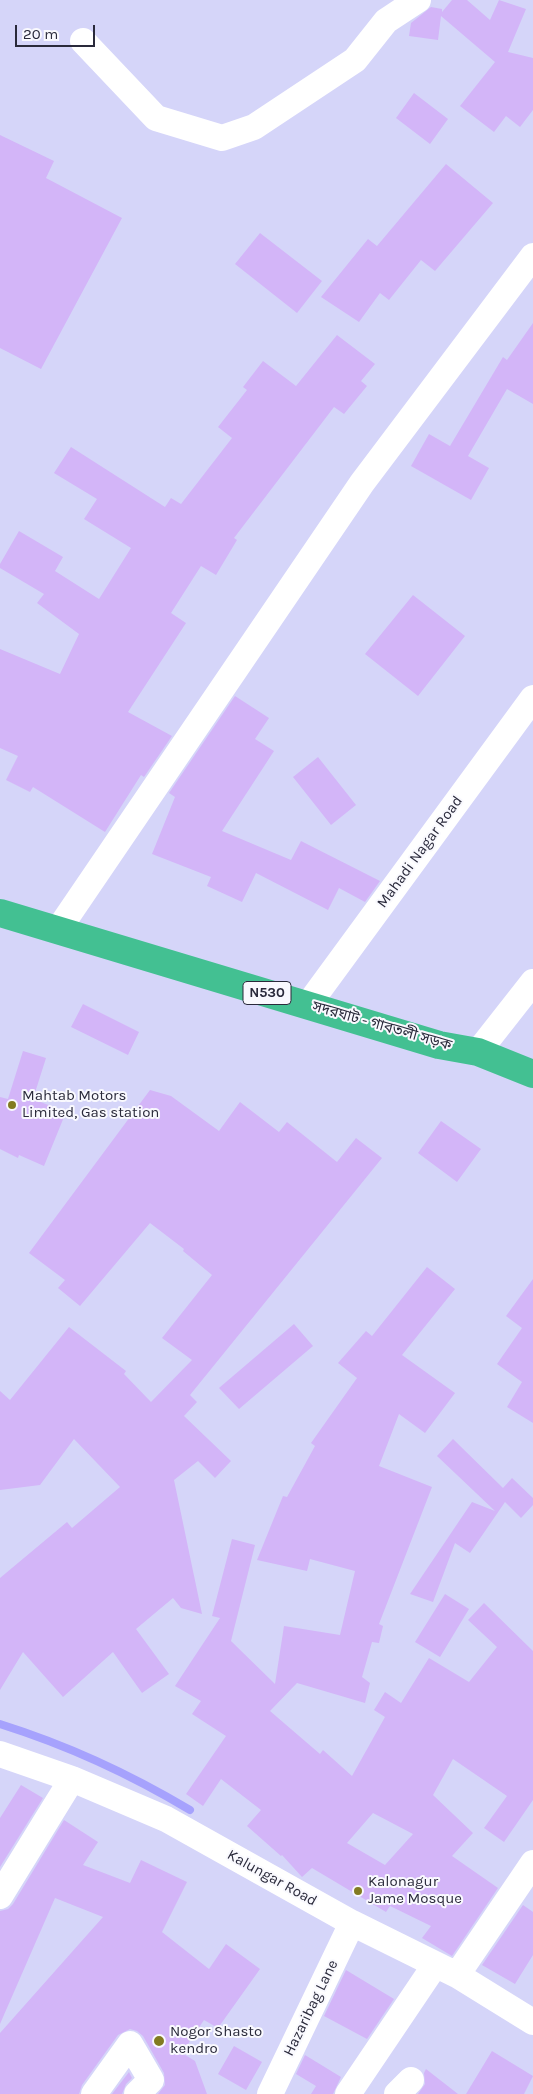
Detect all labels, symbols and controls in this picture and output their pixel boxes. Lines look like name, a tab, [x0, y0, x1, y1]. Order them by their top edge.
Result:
scale bar	[18, 15, 98, 47]
text: 20 m	[23, 25, 58, 43]
street label: Mahadi Nagar Road	[373, 793, 467, 911]
road number: N530	[243, 981, 291, 1004]
street label: সদরঘাট - গাবতলী সড়ক	[310, 997, 454, 1055]
place label: Mahtab Motors Limited, Gas station	[22, 1087, 159, 1122]
marker: Mahtab Motors Limited, Gas station	[6, 1099, 18, 1111]
street label: Kalungar Road	[224, 1846, 320, 1910]
place label: Kalonagur Jame Mosque	[368, 1873, 462, 1908]
marker: Kalonagur Jame Mosque	[352, 1885, 364, 1897]
street label: Hazaribag Lane	[280, 1957, 342, 2059]
place label: Nogor Shasto kendro	[170, 2023, 262, 2058]
marker: Nogor Shasto kendro	[152, 2034, 166, 2048]

